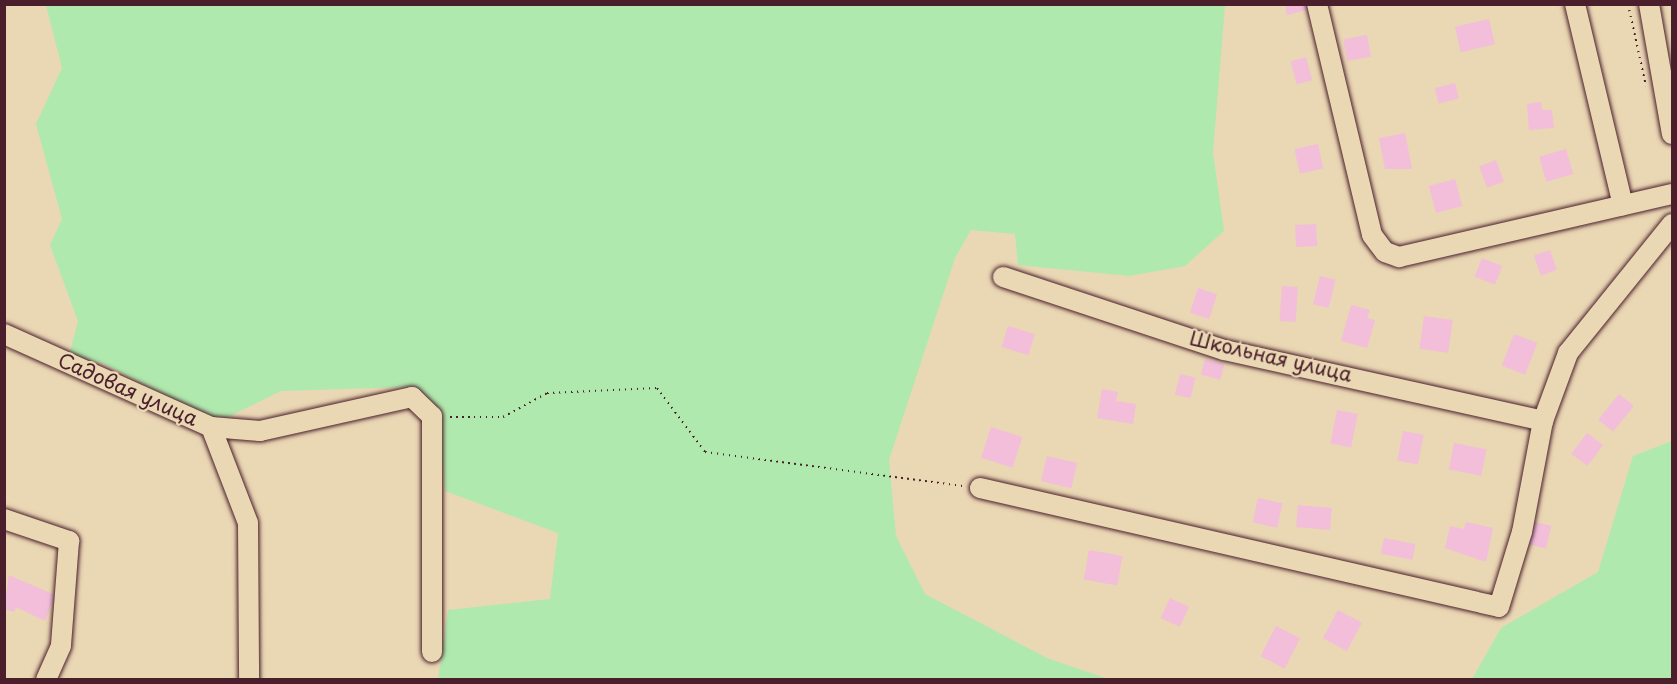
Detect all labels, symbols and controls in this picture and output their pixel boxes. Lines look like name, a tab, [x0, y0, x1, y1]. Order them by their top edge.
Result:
street label: Школьная улица	[1187, 325, 1355, 387]
street label: Садовая улица	[54, 347, 202, 431]

